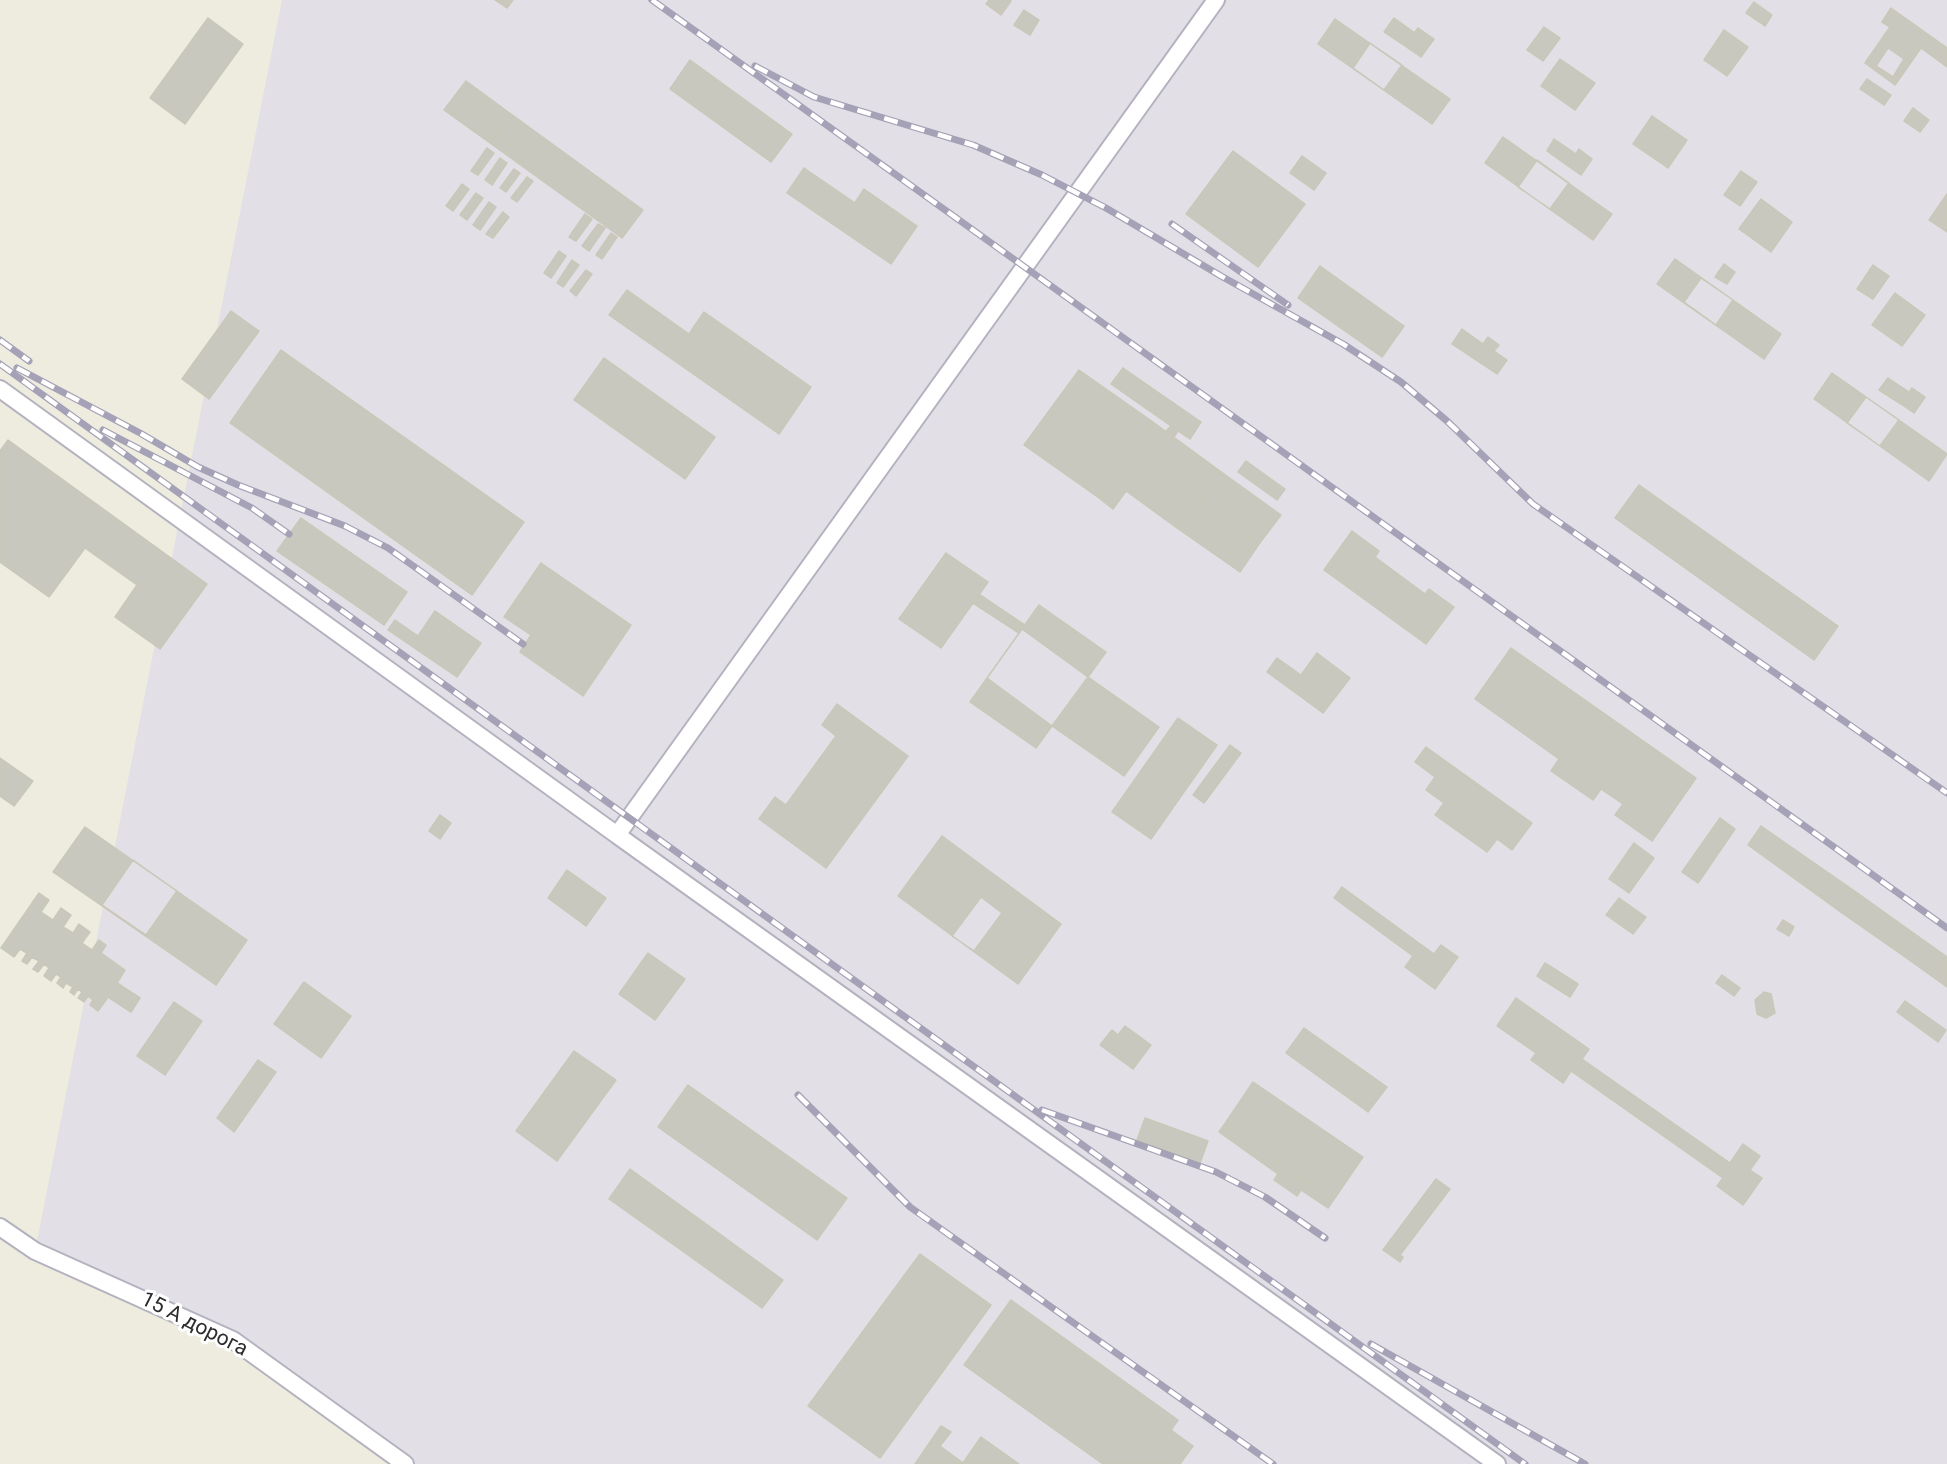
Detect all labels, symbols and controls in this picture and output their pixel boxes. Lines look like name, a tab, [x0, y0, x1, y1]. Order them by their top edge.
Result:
street label: 15 А дорога	[136, 1287, 252, 1363]

